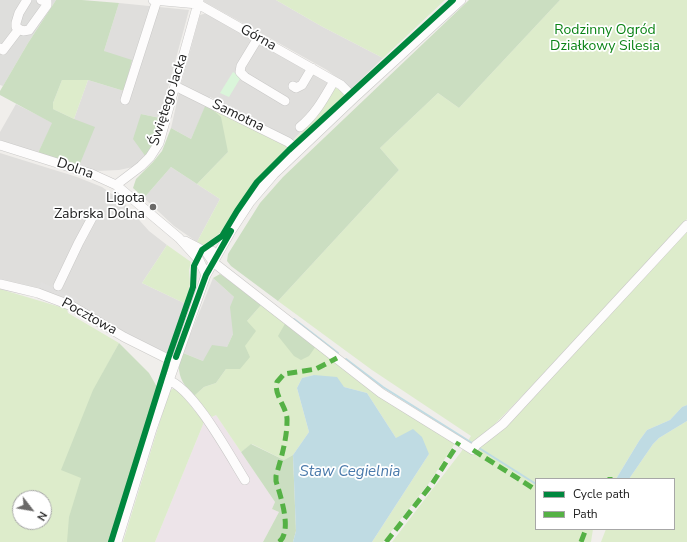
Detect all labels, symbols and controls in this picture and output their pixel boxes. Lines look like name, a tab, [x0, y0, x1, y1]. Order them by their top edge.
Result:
street label: Górna	[237, 21, 279, 55]
park label: Rodzinny Ogród Działkowy Silesia	[550, 23, 660, 56]
street label: Świętego Jacka	[146, 52, 192, 148]
street label: Samotna	[209, 96, 267, 136]
street label: Dolna	[54, 155, 96, 183]
place label: Ligota Zabrska Dolna	[54, 191, 145, 224]
marker: Ligota Zabrska Dolna	[148, 202, 158, 212]
street label: Pocztowa	[58, 295, 120, 339]
water label: Staw Cegielnia	[300, 463, 400, 481]
legend	[535, 478, 675, 530]
text: Cycle path	[573, 486, 630, 502]
north arrow	[12, 490, 52, 530]
text: Path	[573, 506, 598, 522]
text: N	[33, 509, 50, 523]

